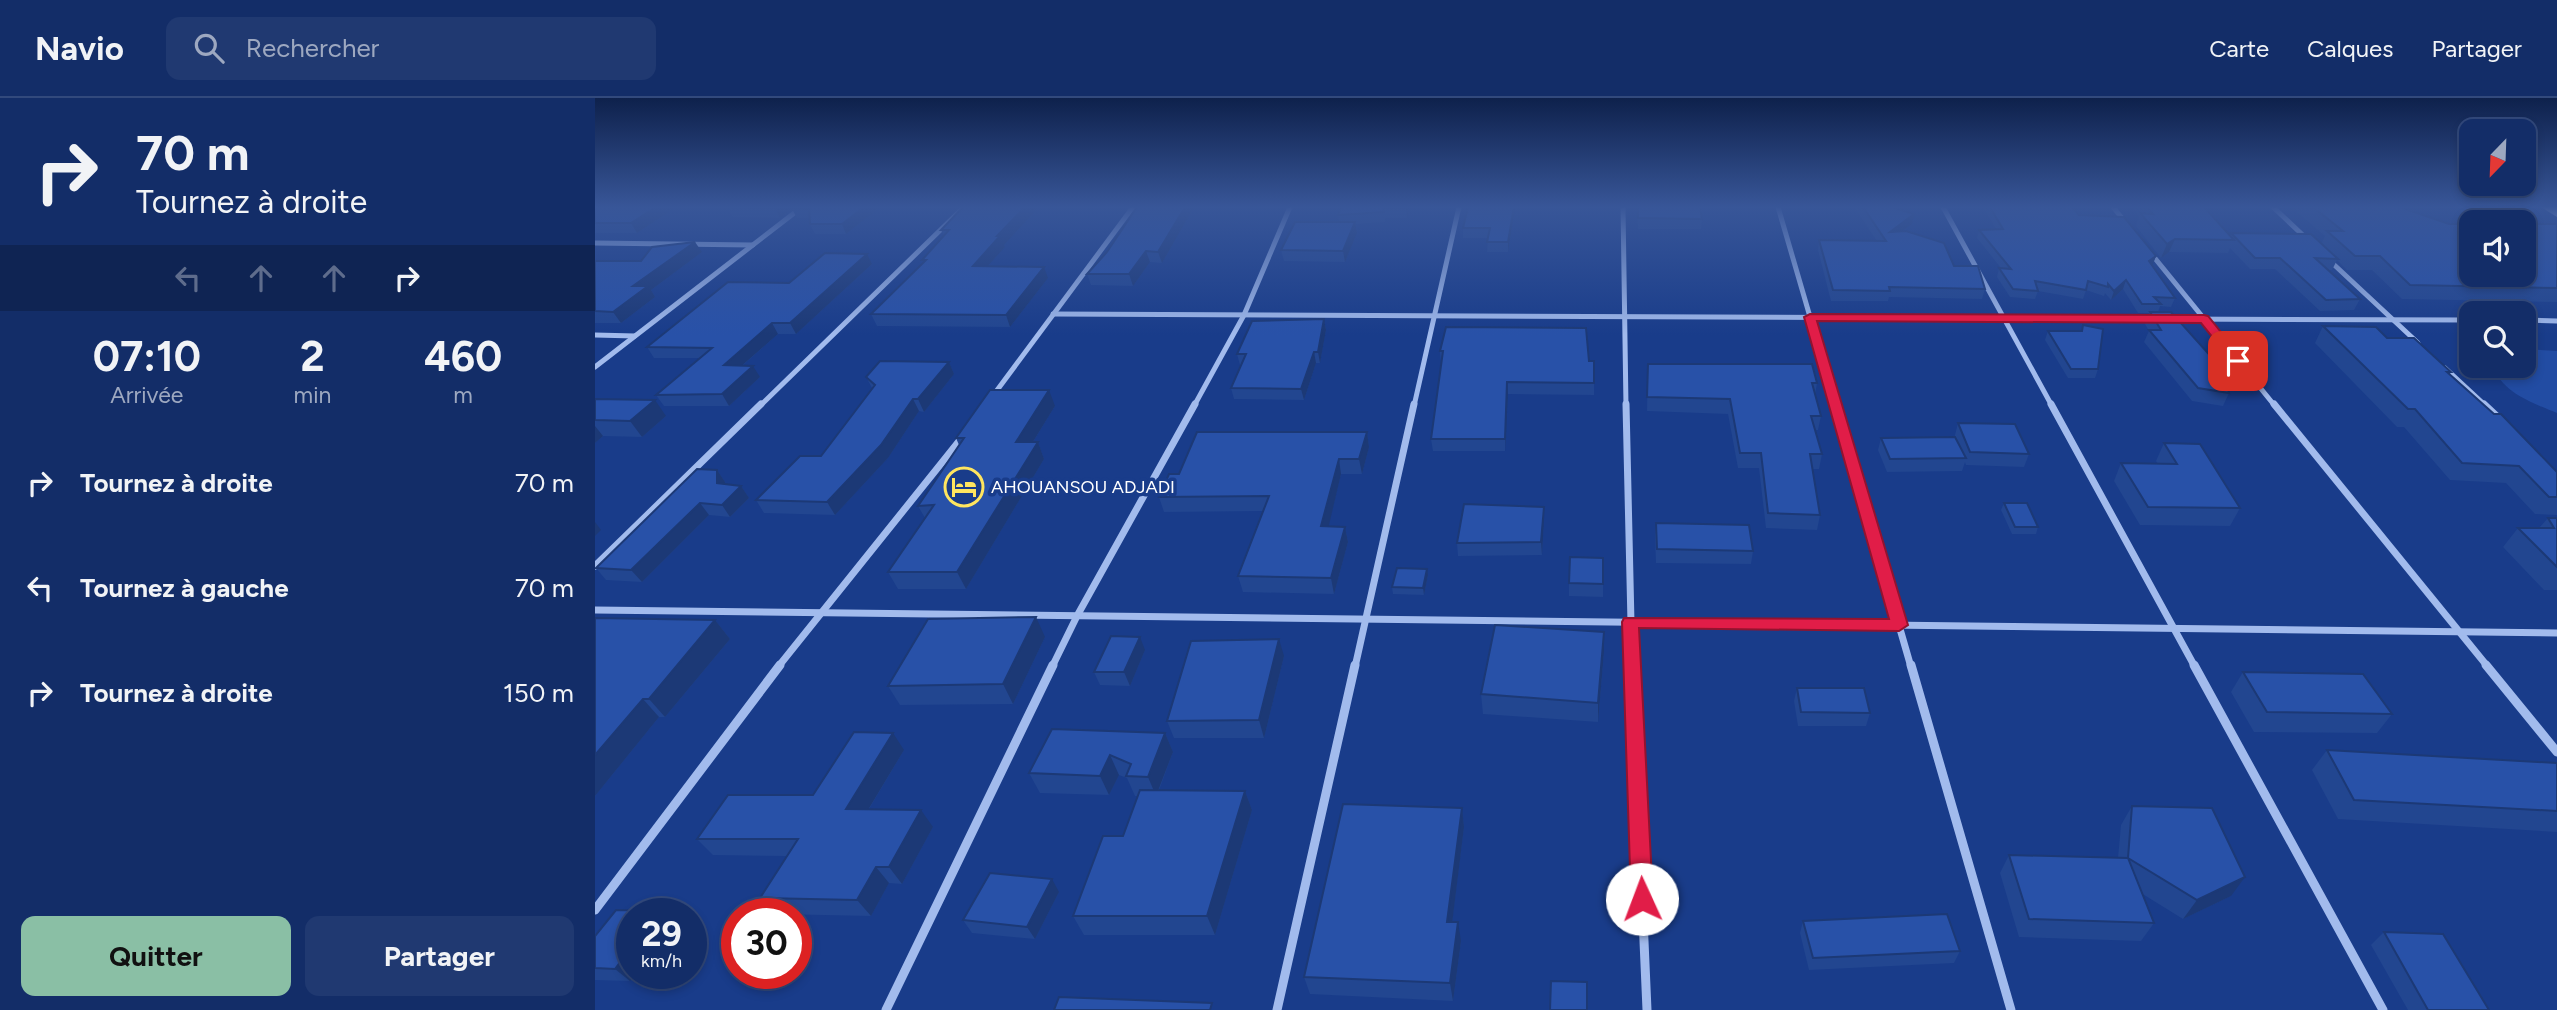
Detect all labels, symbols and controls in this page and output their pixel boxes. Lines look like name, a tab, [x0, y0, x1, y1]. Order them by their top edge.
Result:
search box	[166, 17, 656, 80]
text: Navio	[35, 29, 124, 68]
icon: search	[190, 29, 228, 67]
text: Rechercher	[246, 32, 379, 64]
text: Carte	[2209, 34, 2269, 63]
text: Calques	[2307, 34, 2393, 63]
text: Partager	[2431, 34, 2522, 63]
north arrow	[2459, 119, 2536, 196]
map controls	[2459, 119, 2536, 378]
text: 70 m	[136, 123, 249, 182]
icon: right	[21, 126, 112, 217]
text: Tournez à droite	[136, 183, 367, 221]
button: sound	[2459, 210, 2536, 287]
icon: left	[169, 259, 207, 297]
icon: ahead	[242, 259, 280, 297]
icon: ahead	[315, 259, 353, 297]
icon: right	[388, 259, 426, 297]
button: search	[2459, 301, 2536, 378]
text: 07:10	[93, 331, 201, 382]
text: 2	[300, 331, 325, 382]
text: 460	[424, 331, 502, 382]
pin	[2208, 331, 2268, 391]
icon: arrive	[2219, 342, 2257, 380]
text: Arrivée	[110, 381, 183, 409]
text: min	[294, 381, 331, 409]
text: m	[453, 381, 473, 409]
icon: right	[21, 464, 59, 502]
hotel icon: AHOUANSOU ADJADI	[943, 466, 985, 508]
text: Tournez à droite	[80, 467, 273, 499]
text: 70 m	[515, 467, 574, 499]
place label: AHOUANSOU ADJADI	[991, 476, 1175, 498]
icon: left	[21, 569, 59, 607]
text: Tournez à gauche	[80, 572, 289, 604]
text: 70 m	[515, 572, 574, 604]
icon: right	[21, 674, 59, 712]
text: Tournez à droite	[80, 677, 273, 709]
text: 150 m	[503, 677, 574, 709]
position arrow	[1605, 862, 1679, 936]
speed limit sign: 30	[721, 898, 812, 989]
text: 29	[641, 913, 682, 955]
button: Quitter	[21, 916, 291, 996]
button: Partager	[305, 916, 574, 996]
text: km/h	[641, 950, 682, 972]

